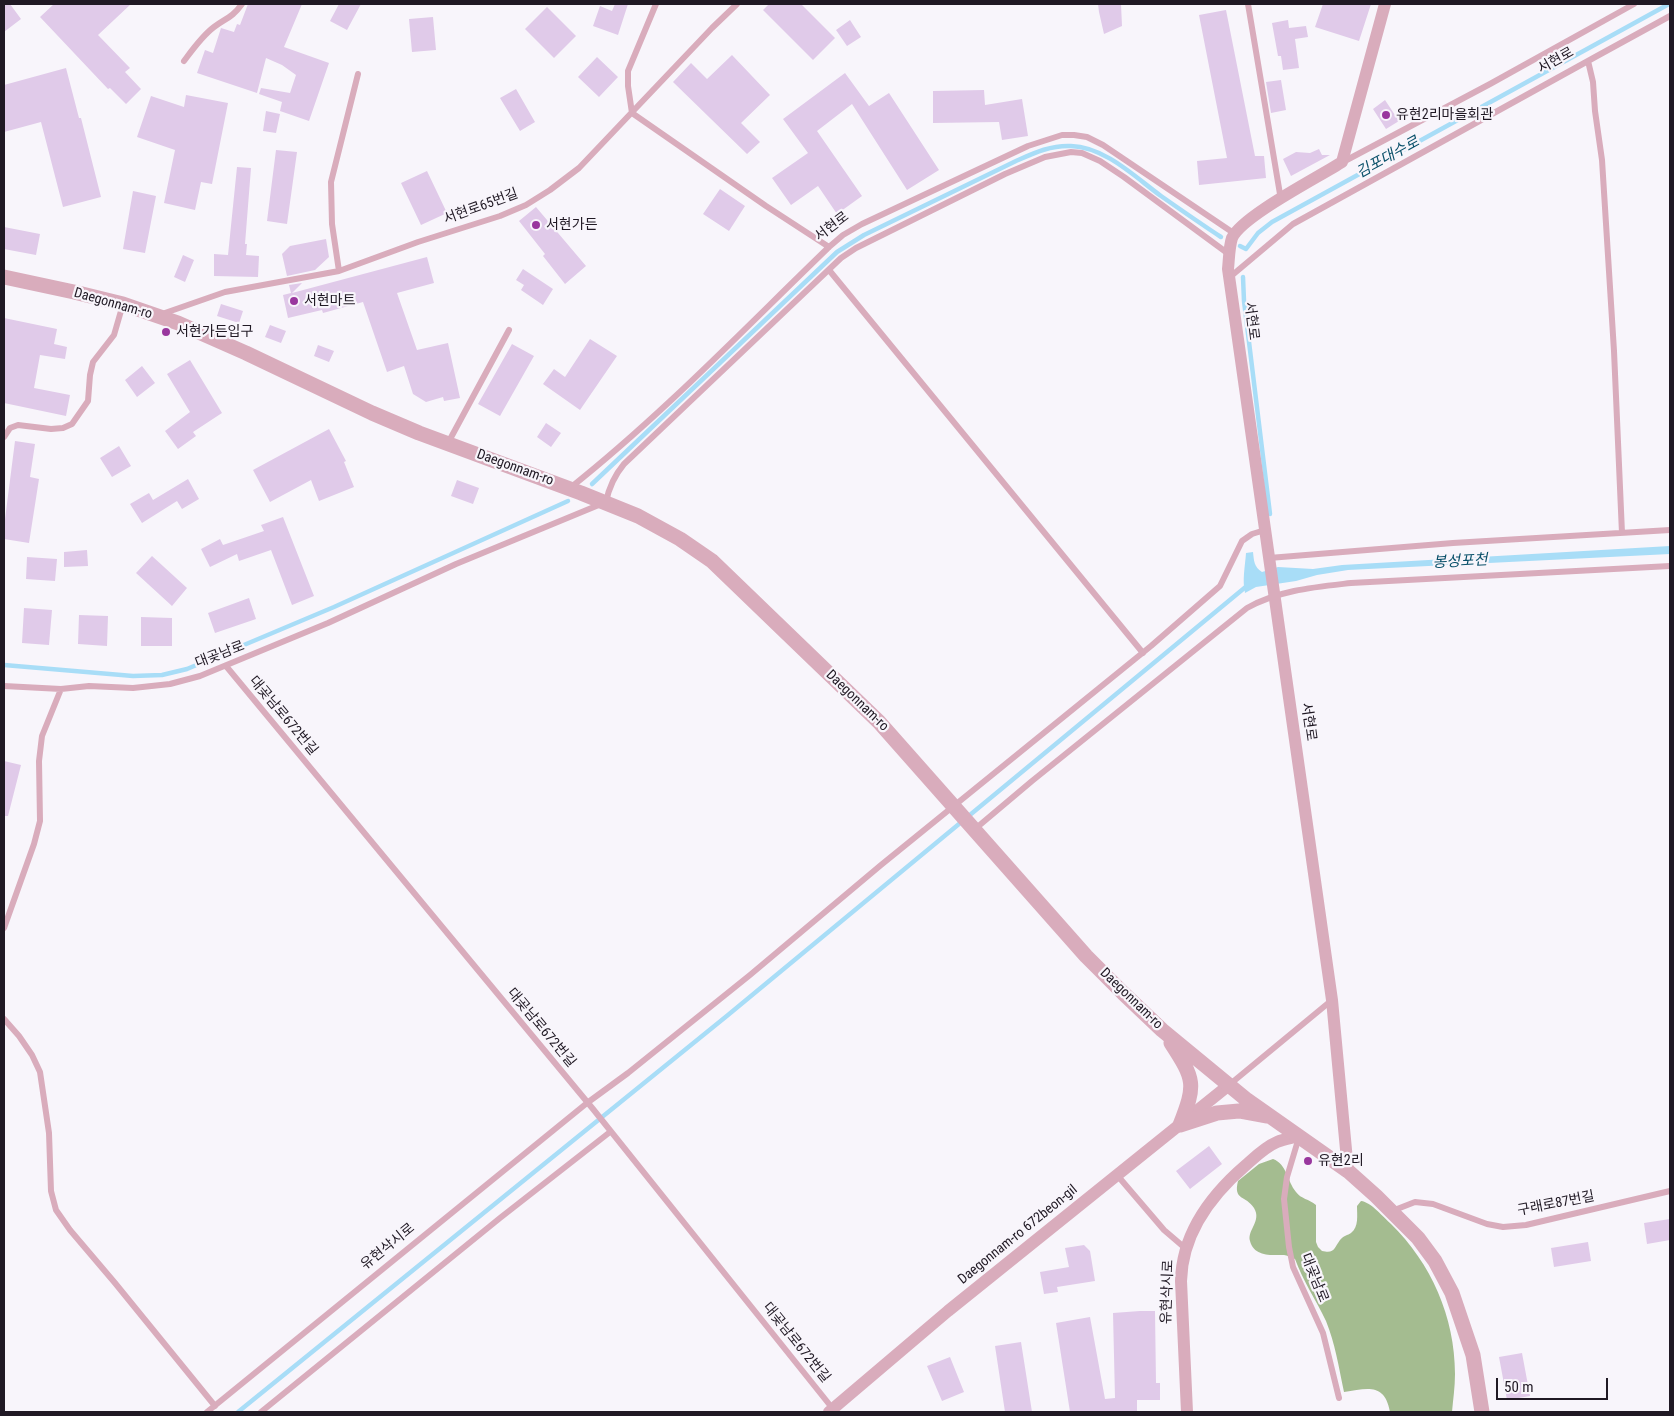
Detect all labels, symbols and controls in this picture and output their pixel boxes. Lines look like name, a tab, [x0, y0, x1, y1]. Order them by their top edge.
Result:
street label: 서현로	[1535, 44, 1577, 78]
place label: 유현2리마을회관	[1396, 107, 1493, 123]
marker: 유현2리마을회관	[1380, 109, 1392, 121]
water label: 김포대수로	[1353, 133, 1423, 183]
street label: 서현로65번길	[441, 186, 521, 228]
street label: 서현로	[812, 209, 852, 245]
place label: 서현가든	[546, 217, 598, 233]
marker: 서현가든	[530, 219, 542, 231]
street label: Daegonnam-ro	[72, 285, 154, 323]
place label: 서현마트	[304, 293, 356, 309]
marker: 서현마트	[288, 295, 300, 307]
street label: 서현로	[1240, 301, 1262, 341]
place label: 서현가든입구	[176, 324, 253, 340]
marker: 서현가든입구	[160, 326, 172, 338]
street label: Daegonnam-ro	[474, 446, 556, 490]
water label: 봉성포천	[1432, 552, 1488, 572]
street label: 대곶남로	[193, 638, 247, 672]
street label: Daegonnam-ro	[822, 667, 892, 735]
street label: 대곶남로672번길	[245, 673, 321, 759]
street label: 서현로	[1297, 702, 1319, 742]
street label: Daegonnam-ro	[1096, 965, 1166, 1033]
street label: 대곶남로672번길	[503, 985, 579, 1071]
place label: 유현2리	[1318, 1153, 1364, 1169]
marker: 유현2리	[1302, 1155, 1314, 1167]
street label: Daegonnam-ro 672beon-gil	[955, 1182, 1081, 1288]
street label: 구래로87번길	[1516, 1188, 1596, 1220]
street label: 유현삭시로	[358, 1220, 418, 1274]
street label: 대곶남로	[1297, 1251, 1331, 1305]
street label: 유현삭시로	[1158, 1260, 1178, 1324]
street label: 대곶남로672번길	[759, 1300, 833, 1386]
scale bar	[1499, 1368, 1612, 1400]
text: 50 m	[1504, 1378, 1534, 1396]

